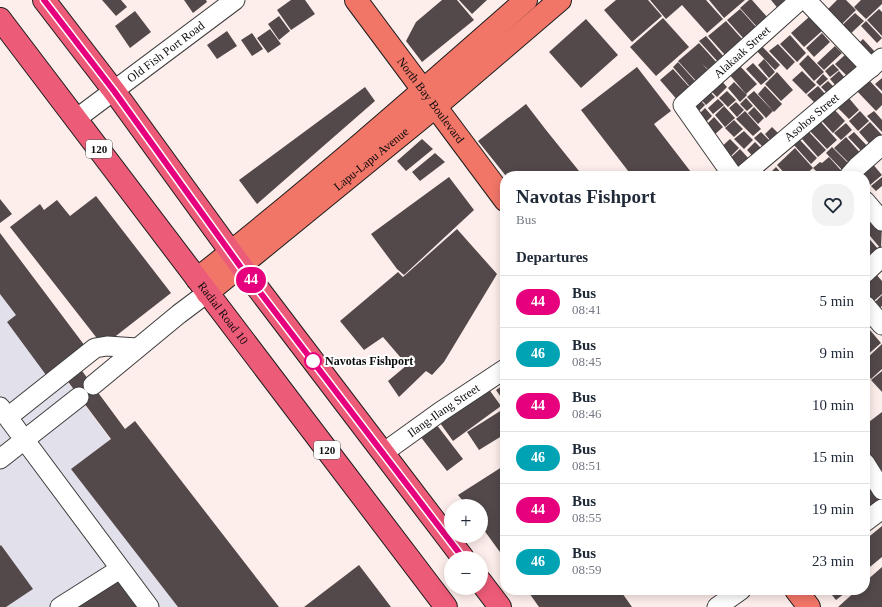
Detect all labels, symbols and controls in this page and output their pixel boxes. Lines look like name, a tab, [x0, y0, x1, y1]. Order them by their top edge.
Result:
street label: Old Fish Port Road	[124, 18, 207, 85]
street label: Alakaak Street	[711, 23, 774, 81]
street label: North Bay Boulevard	[394, 55, 467, 146]
street label: Asohos Street	[781, 90, 842, 144]
street label: Lapu-Lapu Avenue	[331, 124, 411, 194]
road number: 120	[86, 140, 112, 158]
button: heart	[812, 184, 854, 226]
text: Navotas Fishport	[516, 186, 656, 207]
text: Bus	[516, 212, 536, 227]
text: Departures	[516, 249, 588, 265]
line badge: 44	[233, 267, 269, 293]
text: 44	[244, 272, 258, 287]
street label: Radial Road 10	[195, 279, 251, 347]
text: Bus	[572, 285, 596, 301]
text: 5 min	[819, 293, 854, 309]
text: 44	[531, 294, 545, 309]
text: 08:41	[572, 302, 602, 317]
text: Bus	[572, 337, 596, 353]
text: 9 min	[819, 345, 854, 361]
text: 46	[531, 346, 545, 361]
marker: Navotas Fishport	[304, 352, 322, 370]
place label: Navotas Fishport	[325, 354, 413, 368]
text: 08:45	[572, 354, 602, 369]
street label: Ilang-Ilang Street	[405, 380, 483, 440]
text: Bus	[572, 389, 596, 405]
text: 10 min	[812, 397, 854, 413]
text: 44	[531, 398, 545, 413]
text: 08:46	[572, 406, 602, 421]
road number: 120	[314, 441, 340, 459]
text: Bus	[572, 441, 596, 457]
text: 15 min	[812, 449, 854, 465]
text: 46	[531, 450, 545, 465]
text: 08:51	[572, 458, 602, 473]
text: Bus	[572, 493, 596, 509]
map controls	[444, 499, 488, 595]
button: +	[444, 499, 488, 543]
text: 19 min	[812, 501, 854, 517]
text: 44	[531, 502, 545, 517]
text: 08:55	[572, 510, 602, 525]
text: Bus	[572, 545, 596, 561]
button: −	[444, 551, 488, 595]
text: 23 min	[812, 553, 854, 569]
text: 46	[531, 554, 545, 569]
text: 08:59	[572, 562, 602, 577]

